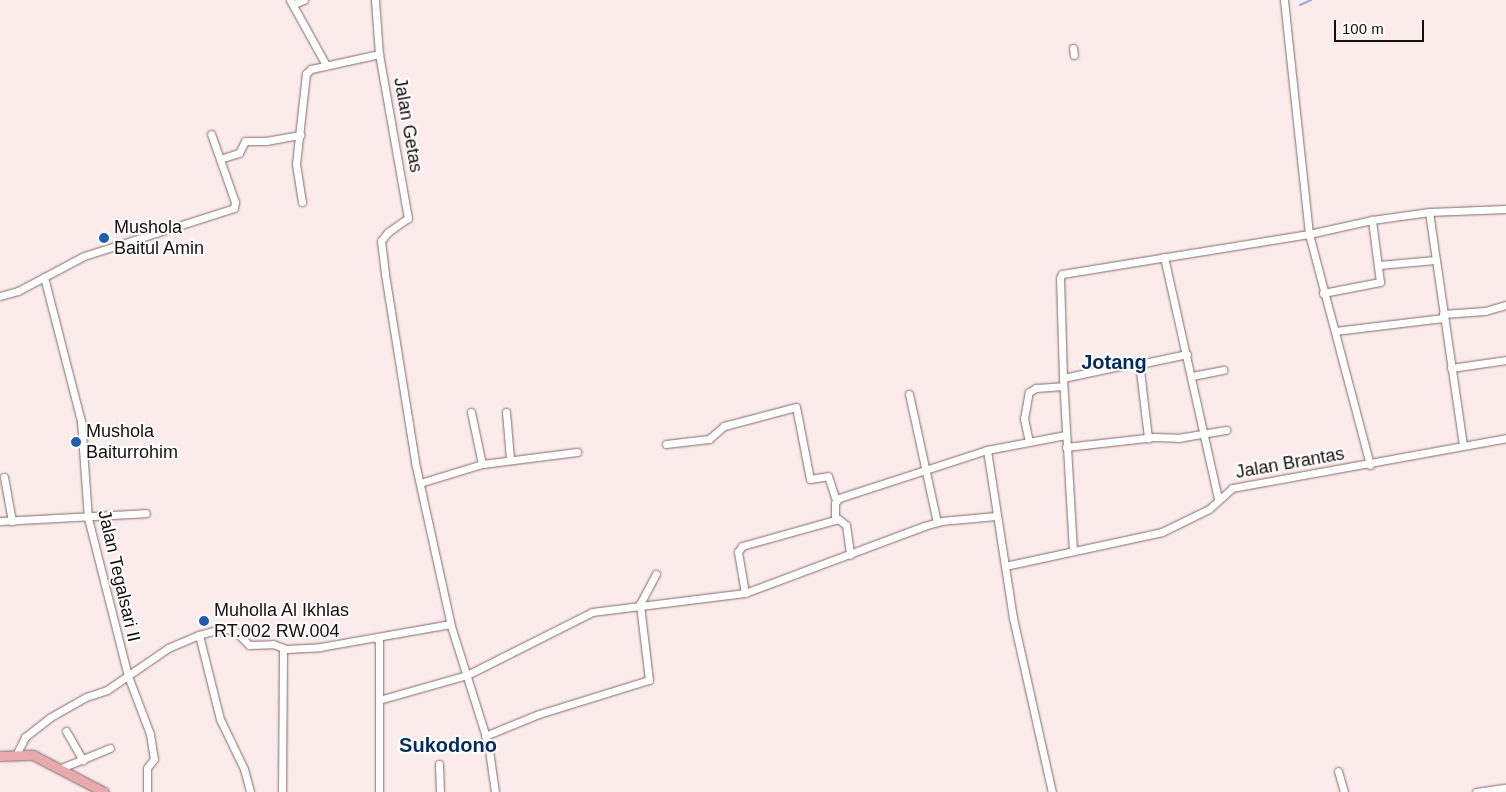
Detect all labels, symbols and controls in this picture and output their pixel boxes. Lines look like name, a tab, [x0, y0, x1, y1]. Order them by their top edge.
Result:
scale bar	[1336, 10, 1426, 42]
text: 100 m	[1342, 20, 1384, 37]
street label: Jalan Getas	[389, 76, 427, 174]
place label: Mushola Baitul Amin	[114, 217, 205, 260]
marker: Mushola Baitul Amin	[98, 232, 110, 244]
district label: Jotang	[1081, 350, 1147, 374]
place label: Mushola Baiturrohim	[86, 421, 178, 464]
marker: Mushola Baiturrohim	[70, 436, 82, 448]
street label: Jalan Brantas	[1234, 443, 1346, 483]
street label: Jalan Tegalsari II	[93, 508, 145, 644]
place label: Muholla Al Ikhlas RT.002 RW.004	[214, 600, 350, 642]
marker: Muholla Al Ikhlas RT.002 RW.004	[198, 615, 210, 627]
district label: Sukodono	[399, 733, 497, 757]

